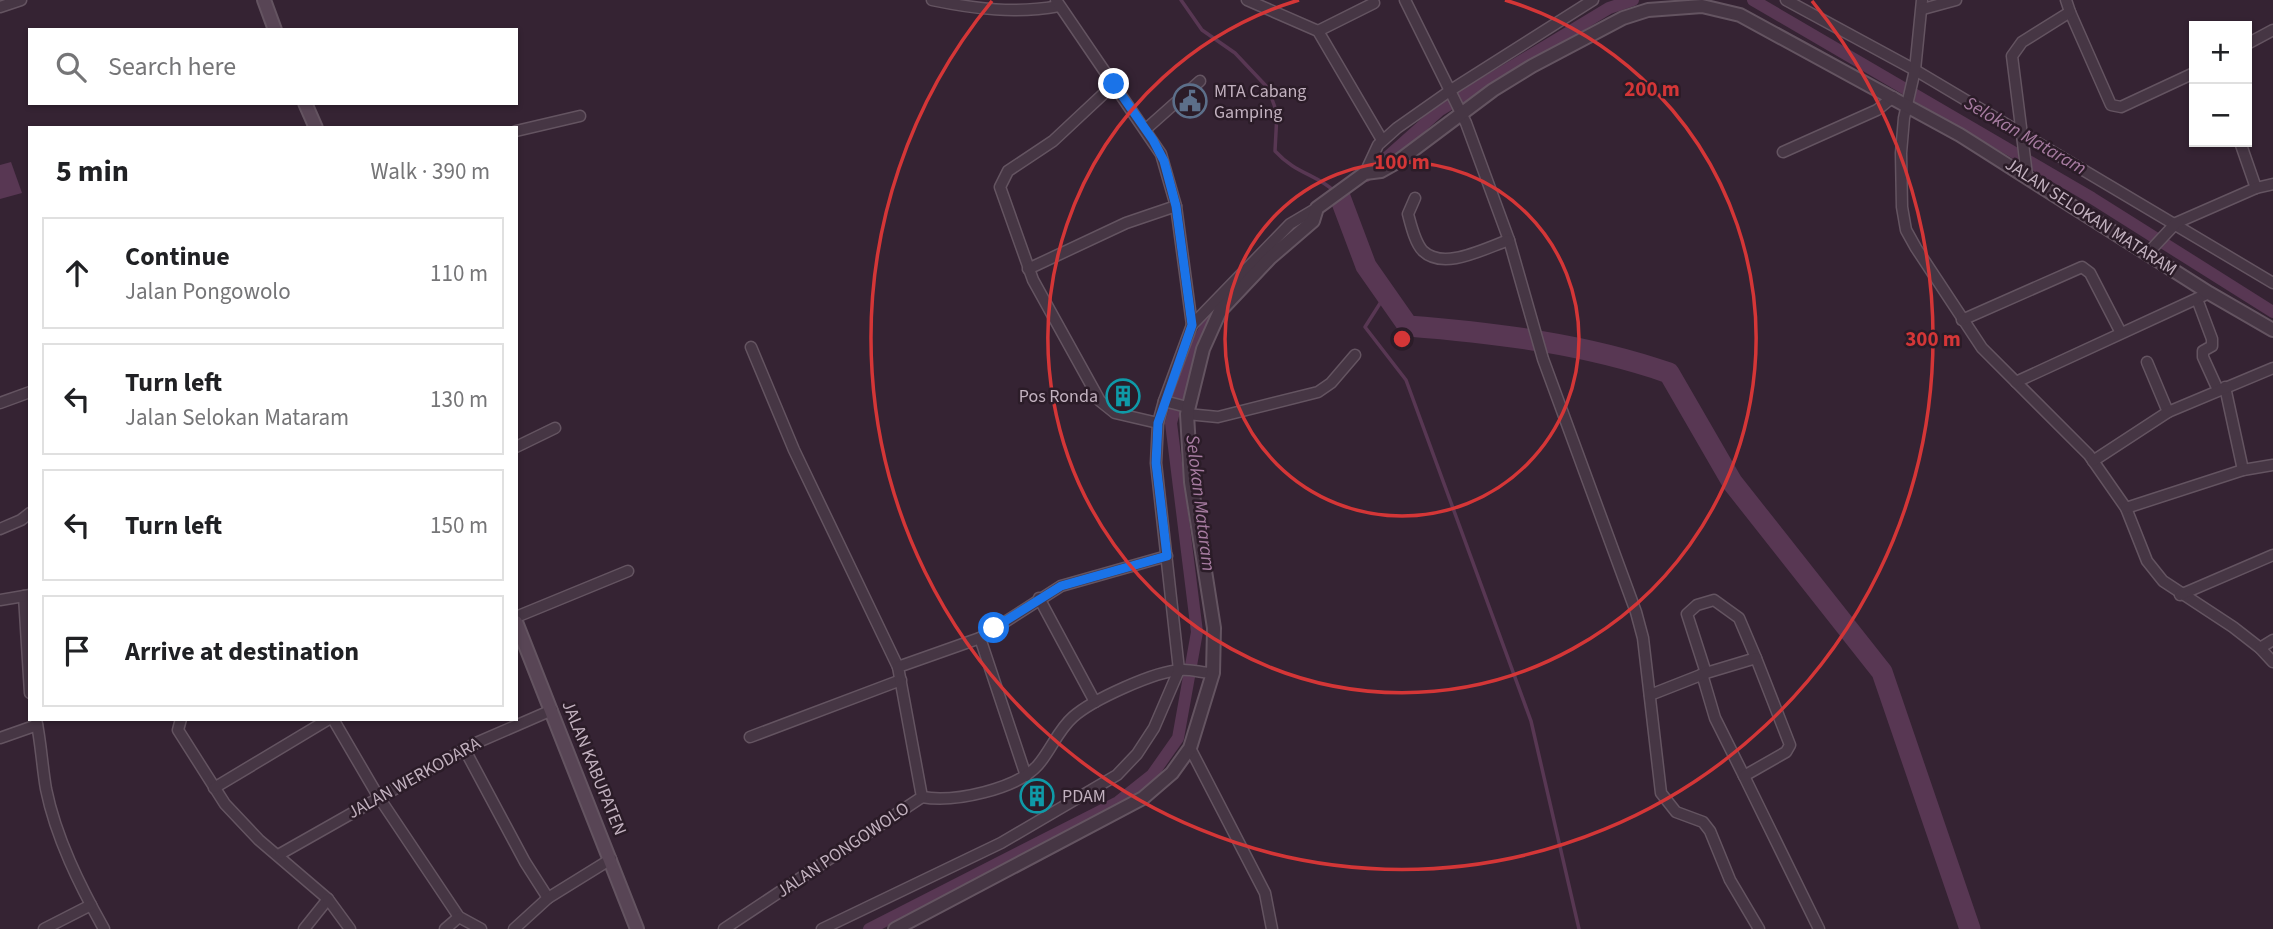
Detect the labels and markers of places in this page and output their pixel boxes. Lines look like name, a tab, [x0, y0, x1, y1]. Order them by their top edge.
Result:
place label: MTA Cabang Gamping	[1214, 79, 1306, 125]
public building icon: MTA Cabang Gamping	[1171, 82, 1209, 120]
centre of rings	[1390, 327, 1414, 351]
building icon: Pos Ronda	[1104, 377, 1142, 415]
place label: Pos Ronda	[1019, 384, 1098, 409]
building icon: PDAM	[1018, 777, 1056, 815]
place label: PDAM	[1062, 784, 1106, 809]

